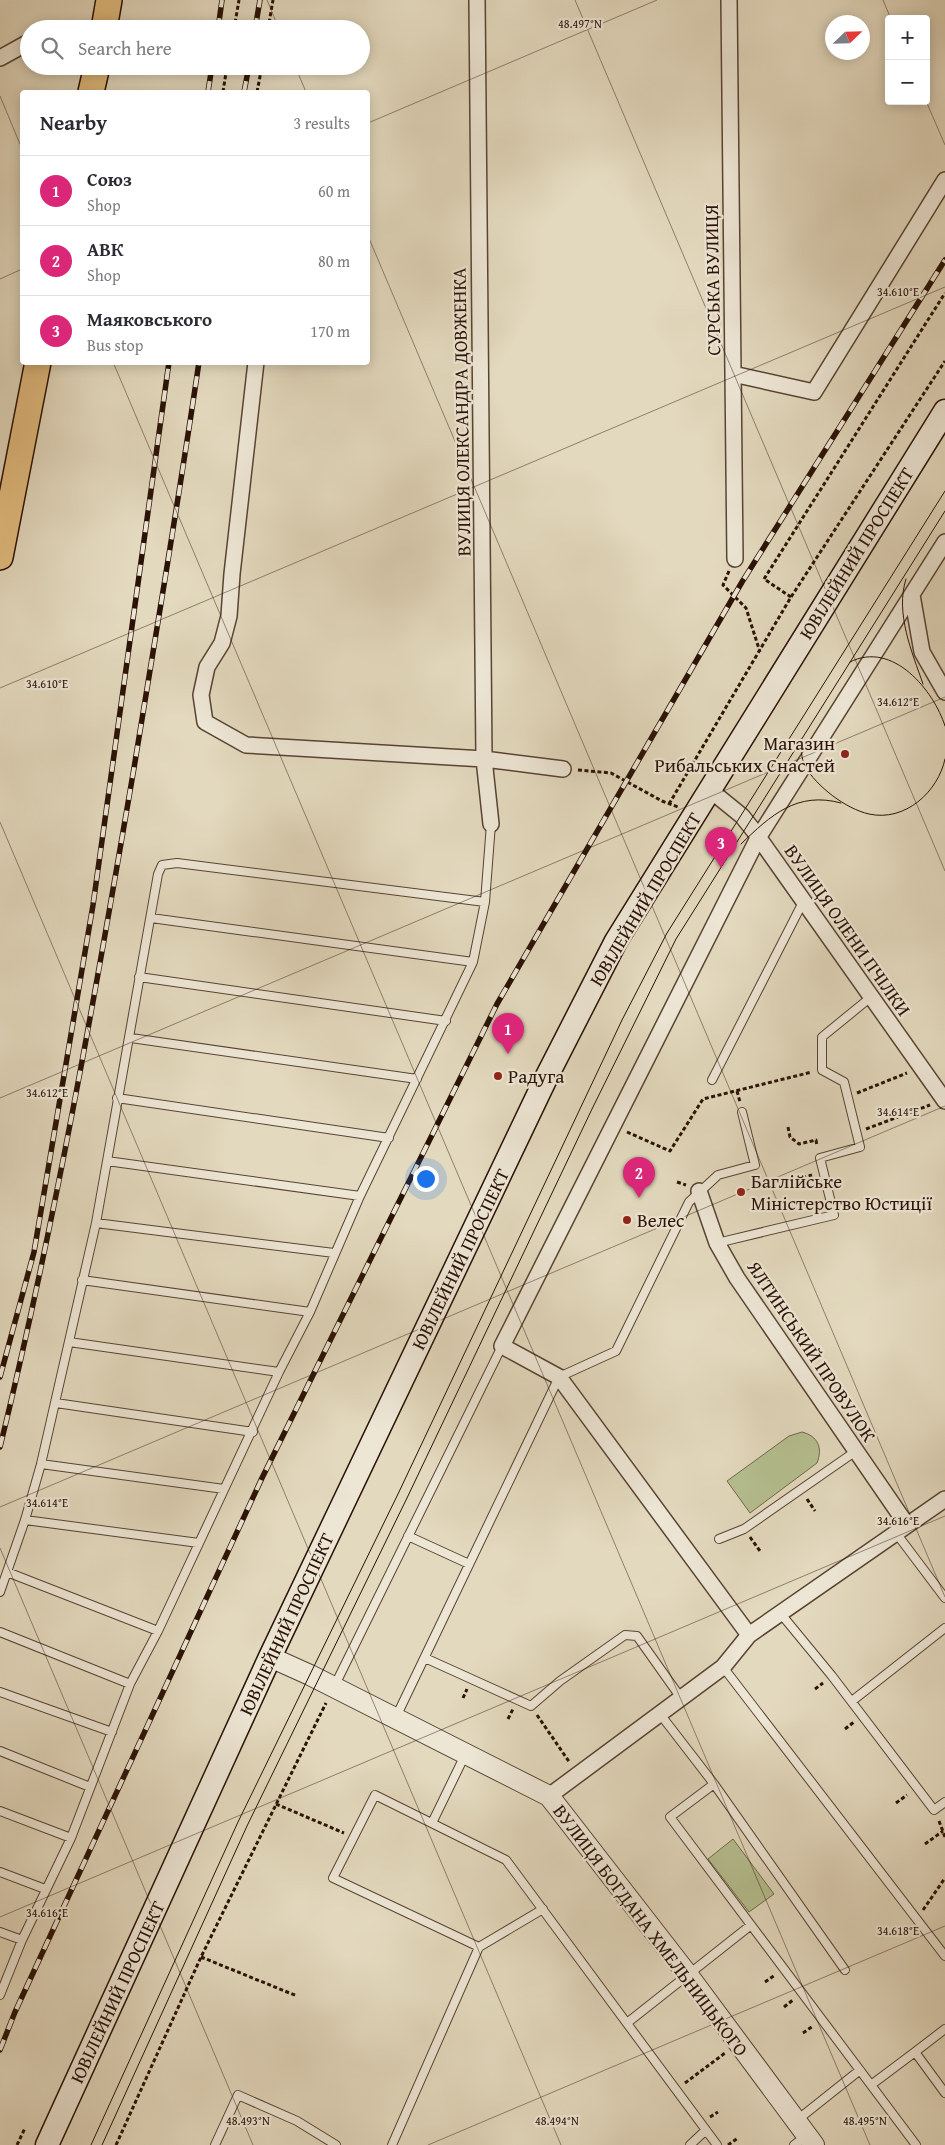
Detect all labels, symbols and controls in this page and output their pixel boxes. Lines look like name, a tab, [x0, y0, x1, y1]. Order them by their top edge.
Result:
text: 48.497°N	[558, 15, 602, 32]
north arrow	[825, 15, 870, 60]
map controls	[885, 15, 930, 105]
button: +	[885, 15, 930, 60]
search box	[20, 20, 370, 75]
icon: search	[38, 34, 66, 62]
text: Search here	[78, 34, 172, 62]
button: −	[885, 60, 930, 105]
text: Nearby	[40, 107, 107, 138]
text: 3 results	[293, 111, 350, 135]
text: Союз	[87, 165, 132, 193]
text: 1	[52, 179, 60, 203]
text: 60 m	[318, 179, 350, 203]
text: Shop	[87, 193, 121, 217]
street label: СУРСЬКА ВУЛИЦЯ	[697, 204, 727, 356]
text: АВК	[87, 235, 124, 263]
text: 2	[52, 249, 60, 273]
text: 80 m	[318, 249, 350, 273]
text: Shop	[87, 263, 121, 287]
street label: ВУЛИЦЯ ОЛЕКСАНДРА ДОВЖЕНКА	[444, 267, 478, 557]
text: 34.610°E	[877, 283, 919, 300]
text: Маяковського	[87, 305, 212, 333]
text: 3	[52, 319, 60, 343]
text: 170 m	[310, 319, 350, 343]
text: Bus stop	[87, 333, 143, 357]
street label: ЮВІЛЕЙНИЙ ПРОСПЕКТ	[792, 461, 921, 644]
text: 34.610°E	[26, 675, 68, 692]
text: 34.612°E	[877, 693, 919, 710]
place label: Магазин Рибальських Снастей	[655, 729, 835, 779]
marker: Магазин Рибальських Снастей	[839, 748, 851, 760]
street label: ЮВІЛЕЙНИЙ ПРОСПЕКТ	[582, 807, 708, 991]
pin: 3	[705, 827, 737, 868]
street label: ВУЛИЦЯ ОЛЕНИ ПЧІЛКИ	[778, 838, 918, 1022]
pin: 1	[492, 1013, 524, 1054]
place label: Радуга	[508, 1062, 564, 1090]
marker: Радуга	[492, 1070, 504, 1082]
text: 34.612°E	[26, 1084, 68, 1101]
text: 34.614°E	[877, 1103, 919, 1120]
pin: 2	[623, 1157, 655, 1198]
street label: ЮВІЛЕЙНИЙ ПРОСПЕКТ	[404, 1163, 516, 1354]
your location	[413, 1166, 439, 1192]
place label: Баглійське Міністерство Юстиції	[751, 1167, 932, 1217]
marker: Баглійське Міністерство Юстиції	[735, 1186, 747, 1198]
place label: Велес	[637, 1206, 684, 1234]
marker: Велес	[621, 1214, 633, 1226]
street label: ЯЛТИНСЬКИЙ ПРОВУЛОК	[740, 1254, 883, 1448]
text: 34.614°E	[26, 1494, 68, 1511]
text: 34.616°E	[877, 1512, 919, 1529]
street label: ЮВІЛЕЙНИЙ ПРОСПЕКТ	[231, 1528, 341, 1720]
street label: ВУЛИЦЯ БОГДАНА ХМЕЛЬНИЦЬКОГО	[547, 1798, 755, 2062]
street label: ЮВІЛЕЙНИЙ ПРОСПЕКТ	[62, 1896, 172, 2088]
text: 34.616°E	[26, 1904, 68, 1921]
text: 34.618°E	[877, 1922, 919, 1939]
text: 48.493°N	[226, 2112, 270, 2129]
text: 48.494°N	[535, 2112, 579, 2129]
text: 48.495°N	[843, 2112, 887, 2129]

